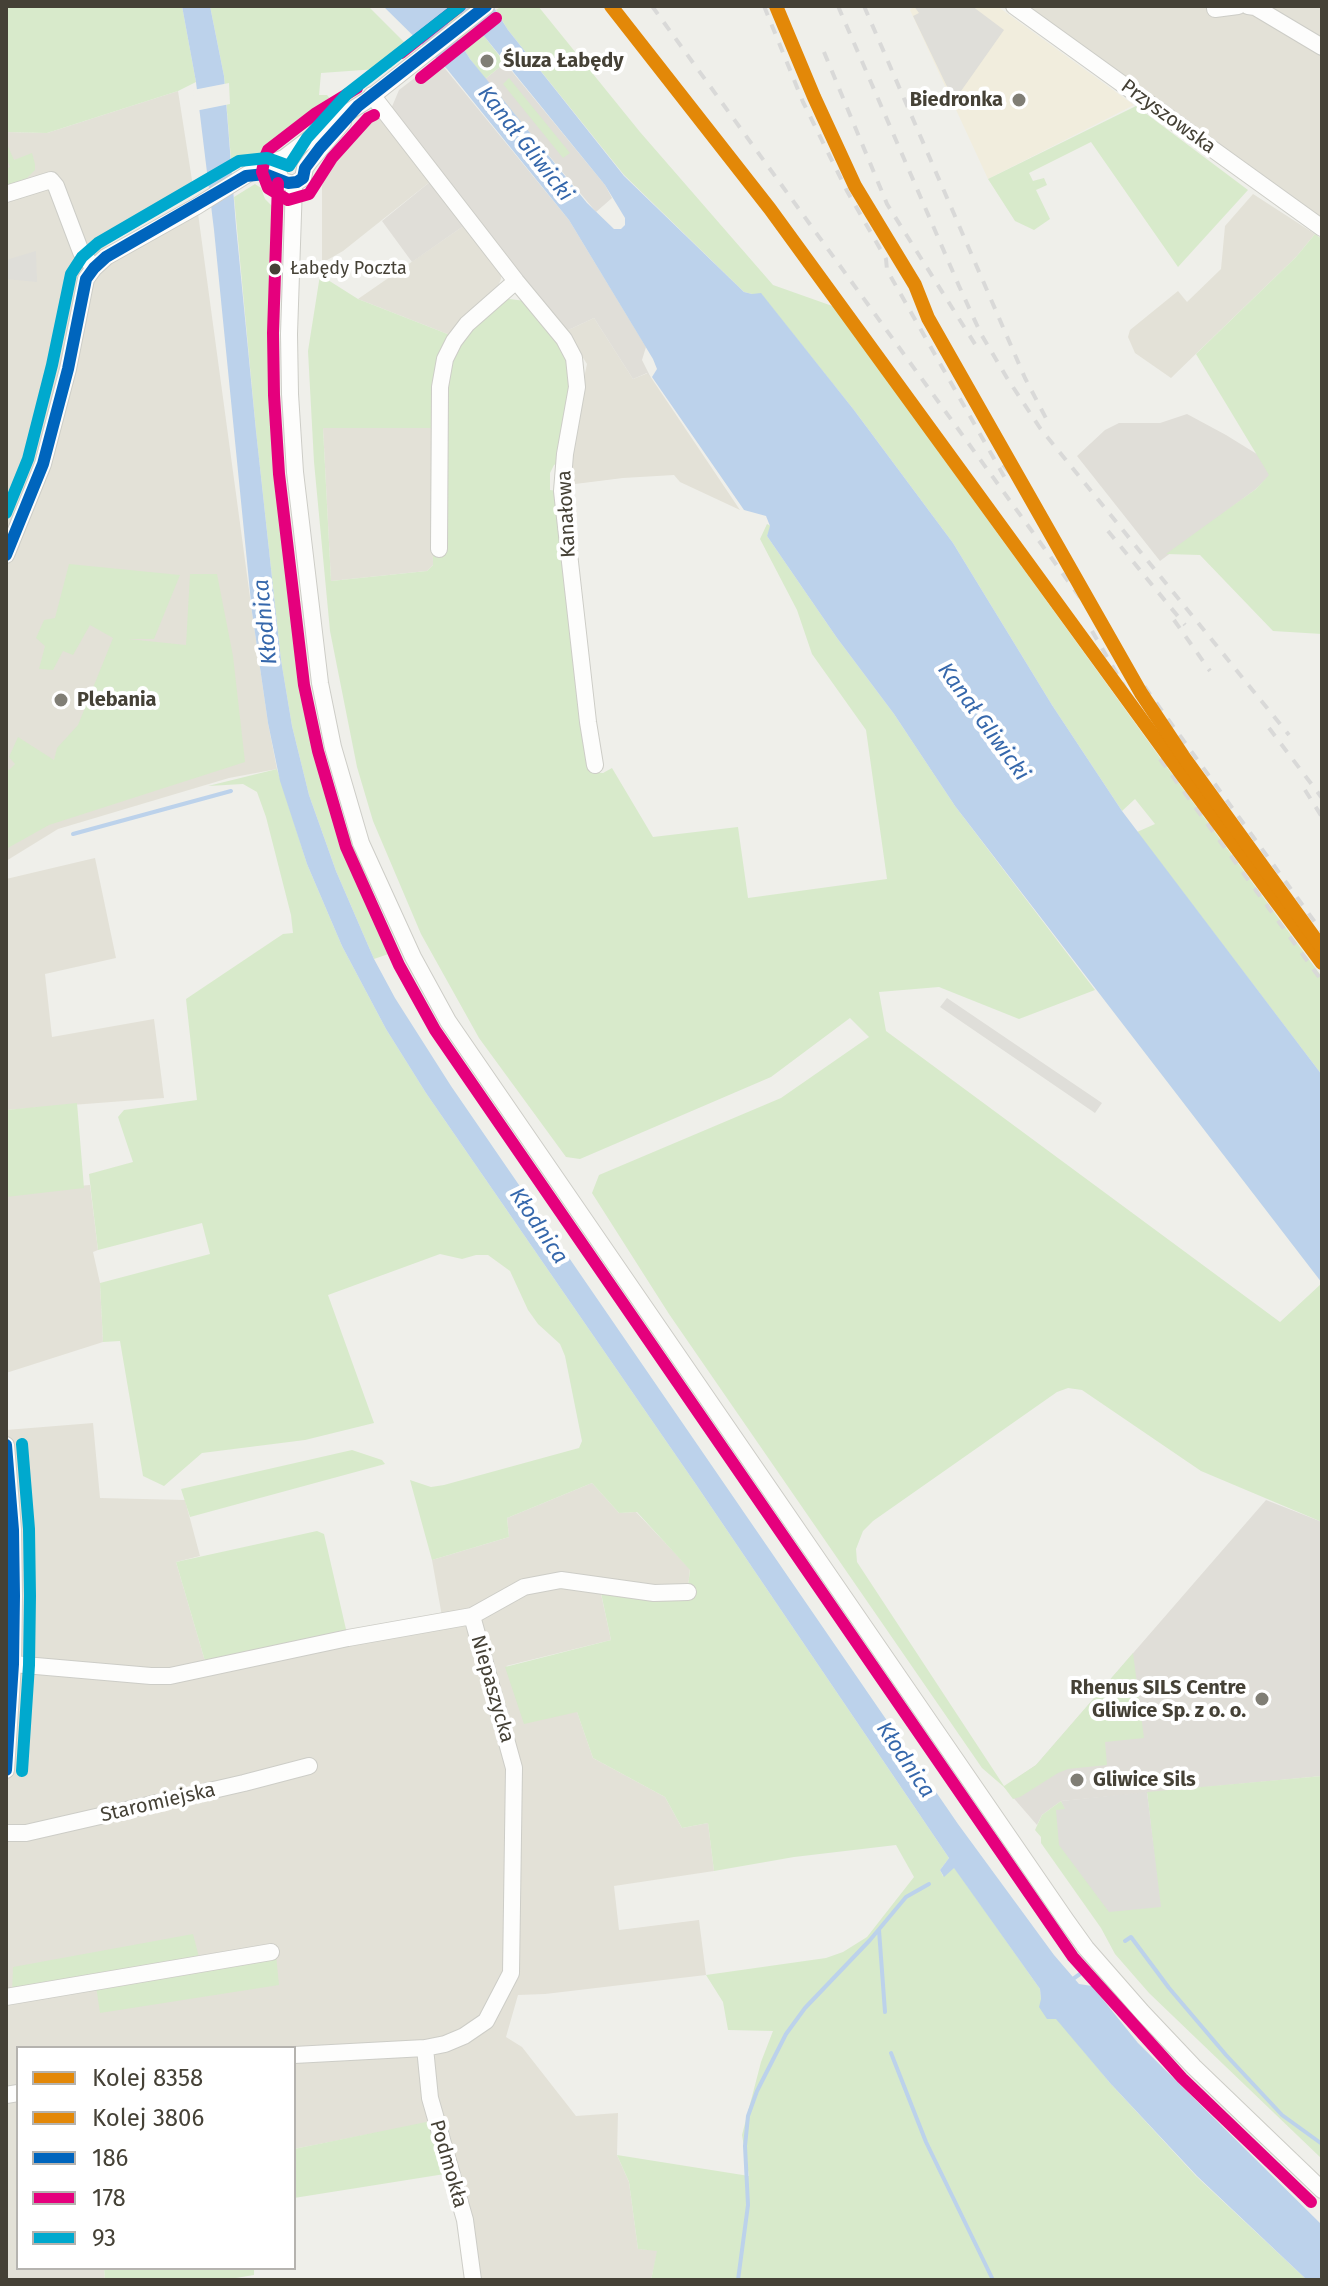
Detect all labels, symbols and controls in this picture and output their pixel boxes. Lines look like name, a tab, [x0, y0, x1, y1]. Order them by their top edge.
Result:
place label: Śluza Łabędy	[503, 49, 624, 73]
marker: Śluza Łabędy	[478, 52, 496, 70]
street label: Przyszowska	[1116, 75, 1220, 159]
water label: Kanał Gliwicki	[472, 81, 578, 207]
place label: Biedronka	[910, 88, 1003, 112]
marker: Biedronka	[1010, 91, 1028, 109]
place label: Łabędy Poczta	[290, 258, 407, 280]
marker: Łabędy Poczta	[267, 261, 283, 277]
street label: Kanałowa	[553, 470, 581, 558]
water label: Kłodnica	[248, 578, 284, 666]
water label: Kanał Gliwicki	[931, 658, 1035, 786]
place label: Plebania	[77, 688, 157, 712]
marker: Plebania	[52, 691, 70, 709]
water label: Kłodnica	[503, 1183, 573, 1269]
street label: Niepaszycka	[465, 1632, 519, 1746]
place label: Rhenus SILS Centre Gliwice Sp. z o. o.	[1070, 1676, 1246, 1723]
marker: Rhenus SILS Centre Gliwice Sp. z o. o.	[1253, 1690, 1271, 1708]
water label: Kłodnica	[870, 1717, 940, 1803]
place label: Gliwice Sils	[1093, 1768, 1196, 1792]
marker: Gliwice Sils	[1068, 1771, 1086, 1789]
street label: Staromiejska	[98, 1778, 218, 1828]
legend	[16, 2046, 296, 2270]
text: Kolej 8358	[92, 2064, 203, 2092]
text: Kolej 3806	[92, 2104, 204, 2132]
street label: Podmokła	[424, 2117, 472, 2211]
text: 186	[92, 2144, 128, 2172]
text: 178	[92, 2184, 126, 2212]
text: 93	[92, 2224, 116, 2252]

